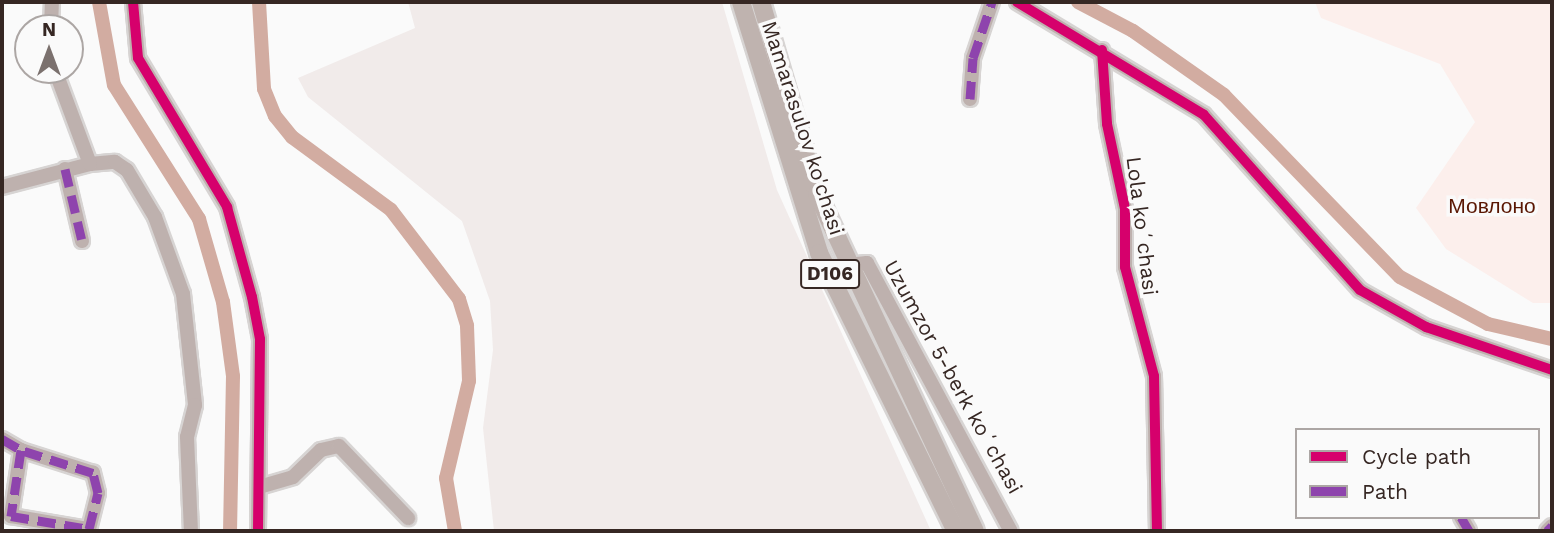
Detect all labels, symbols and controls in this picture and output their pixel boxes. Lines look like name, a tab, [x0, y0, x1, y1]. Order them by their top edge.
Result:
north arrow	[14, 14, 84, 84]
street label: Mamarasulov ko'chasi	[756, 17, 850, 239]
text: N	[42, 18, 56, 41]
street label: Lola koʻchasi	[1121, 155, 1163, 297]
park label: Мовлоно	[1448, 193, 1536, 219]
street label: Uzumzor 5-berk koʻchasi	[878, 255, 1028, 499]
road number: D106	[798, 258, 862, 290]
legend	[1295, 428, 1540, 519]
text: Cycle path	[1362, 444, 1471, 469]
text: Path	[1362, 479, 1408, 504]

